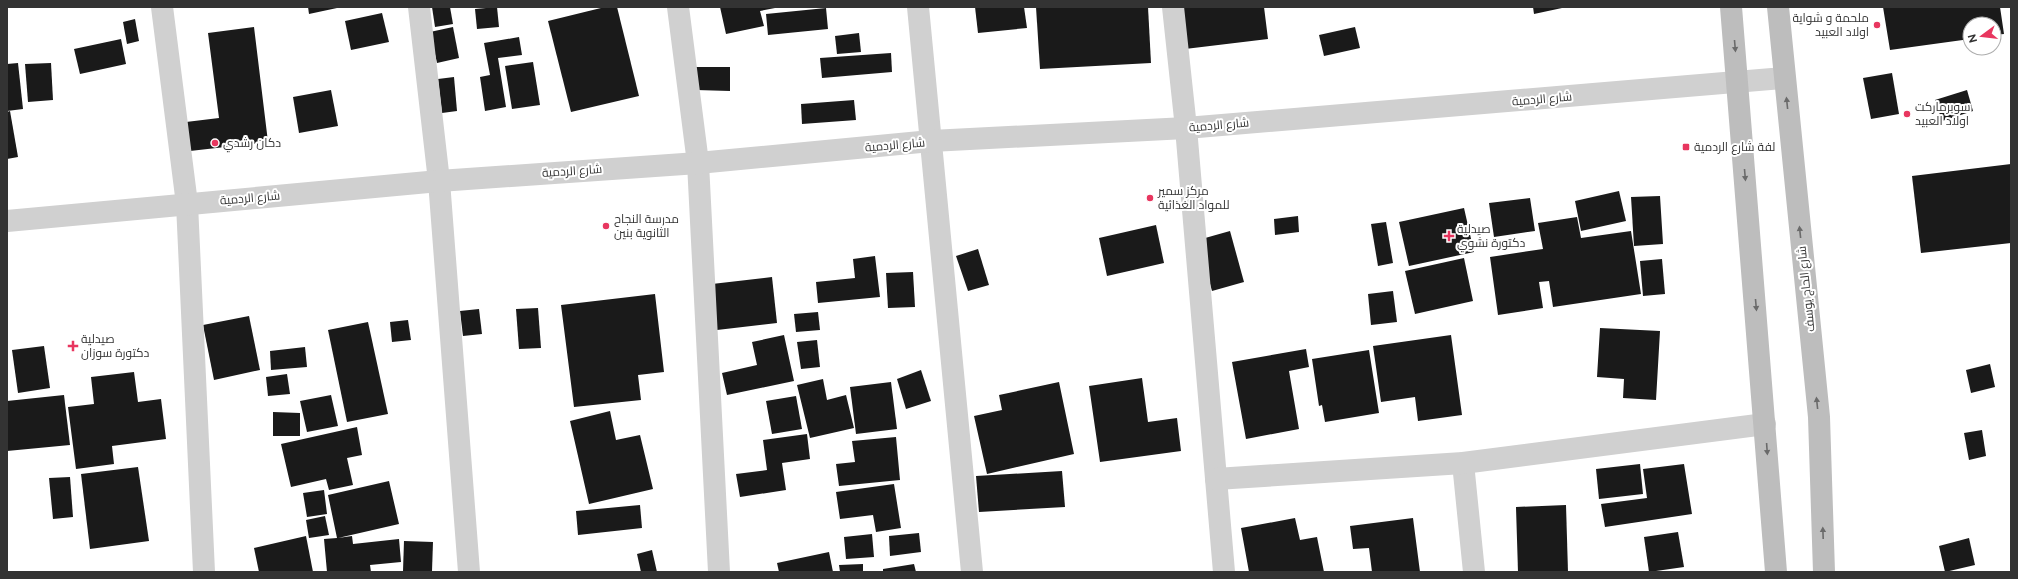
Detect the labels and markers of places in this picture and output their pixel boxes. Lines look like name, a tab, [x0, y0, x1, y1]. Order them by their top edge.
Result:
place label: ملحمة و شواية اولاد العبيد	[1792, 11, 1869, 39]
marker: ملحمة و شواية اولاد العبيد	[1872, 20, 1882, 30]
place label: سوبرماركت اولاد العبيد	[1915, 100, 1970, 128]
marker: سوبرماركت اولاد العبيد	[1902, 109, 1912, 119]
place label: دكان رشدي	[223, 136, 281, 153]
marker: دكان رشدي	[210, 138, 220, 148]
place label: لفة شارع الردمية	[1694, 140, 1775, 155]
marker: لفة شارع الردمية	[1681, 142, 1691, 152]
place label: مركز سمير للمواد الغذائية	[1157, 184, 1230, 212]
marker: مركز سمير للمواد الغذائية	[1145, 193, 1155, 203]
place label: مدرسة النجاح الثانوية بنين	[614, 212, 679, 240]
marker: مدرسة النجاح الثانوية بنين	[601, 221, 611, 231]
place label: صيدلية دكتورة نشوي	[1457, 222, 1525, 253]
marker: صيدلية دكتورة نشوي	[1444, 231, 1454, 241]
place label: صيدلية دكتورة سوزان	[81, 332, 149, 360]
marker: صيدلية دكتورة سوزان	[68, 341, 78, 351]

